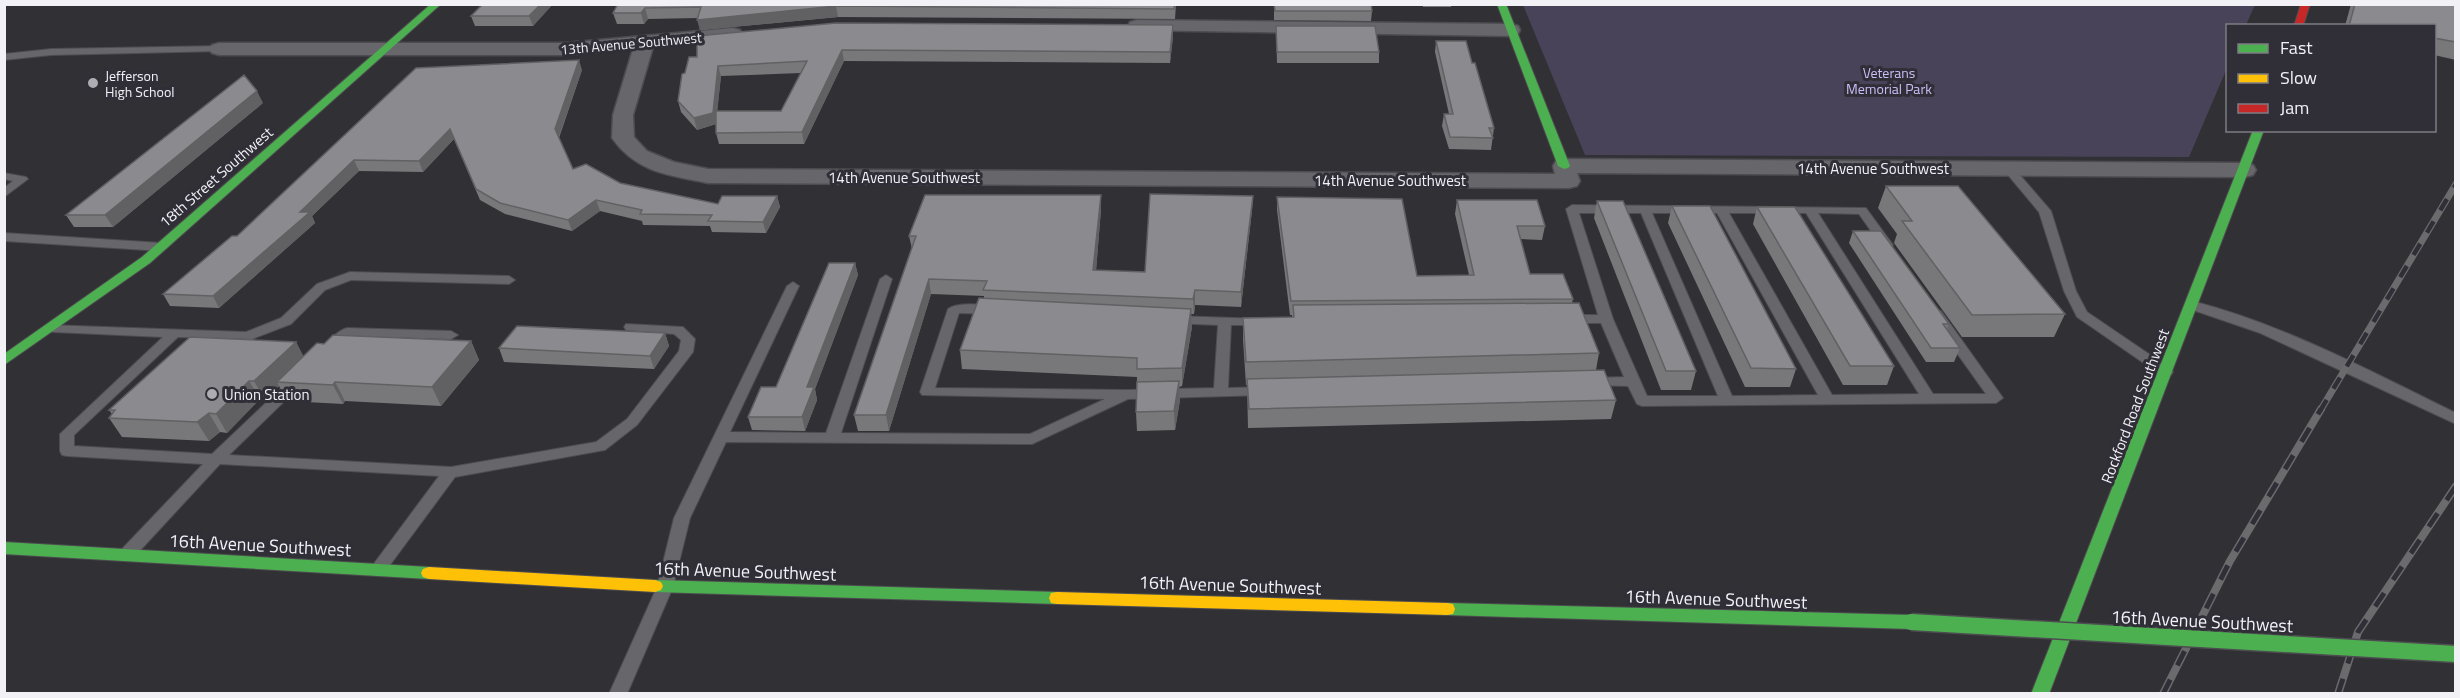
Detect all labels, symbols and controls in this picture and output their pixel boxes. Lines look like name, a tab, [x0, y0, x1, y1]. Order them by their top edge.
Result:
legend	[2226, 24, 2436, 132]
street label: 13th Avenue Southwest	[559, 26, 703, 60]
text: Fast	[2280, 34, 2313, 61]
park label: Veterans Memorial Park	[1846, 62, 1932, 99]
text: Slow	[2280, 64, 2317, 91]
place label: Jefferson High School	[105, 65, 175, 102]
marker: Jefferson High School	[86, 76, 100, 90]
text: Jam	[2280, 94, 2309, 121]
street label: 18th Street Southwest	[154, 121, 278, 233]
street label: 14th Avenue Southwest	[1797, 157, 1950, 180]
street label: 14th Avenue Southwest	[828, 166, 981, 189]
street label: 14th Avenue Southwest	[1314, 169, 1467, 192]
street label: Rockford Road Southwest	[2095, 325, 2175, 487]
place label: Union Station	[224, 383, 310, 406]
marker: Union Station	[205, 387, 219, 401]
street label: 16th Avenue Southwest	[168, 527, 353, 563]
street label: 16th Avenue Southwest	[653, 554, 837, 588]
street label: 16th Avenue Southwest	[1138, 568, 1322, 602]
street label: 16th Avenue Southwest	[1624, 582, 1808, 616]
street label: 16th Avenue Southwest	[2110, 603, 2295, 639]

